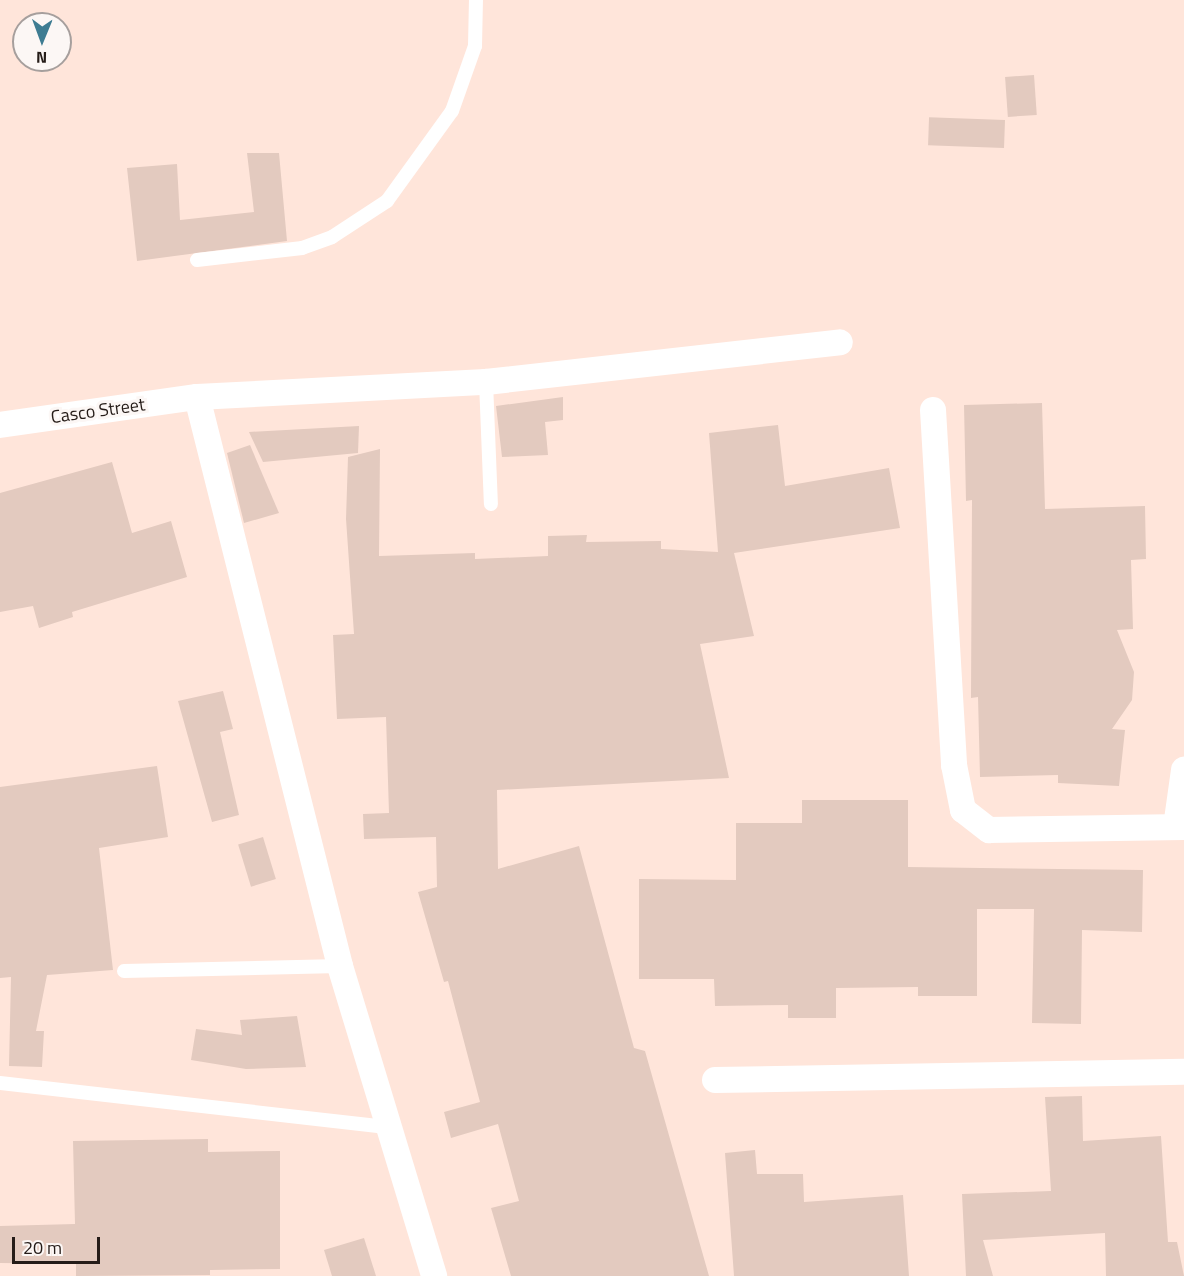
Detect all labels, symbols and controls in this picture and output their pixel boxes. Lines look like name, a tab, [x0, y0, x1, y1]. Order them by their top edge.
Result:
north arrow	[12, 12, 72, 72]
text: N	[36, 46, 47, 70]
street label: Casco Street	[50, 394, 146, 428]
scale bar	[15, 1225, 104, 1263]
text: 20 m	[23, 1234, 62, 1261]

